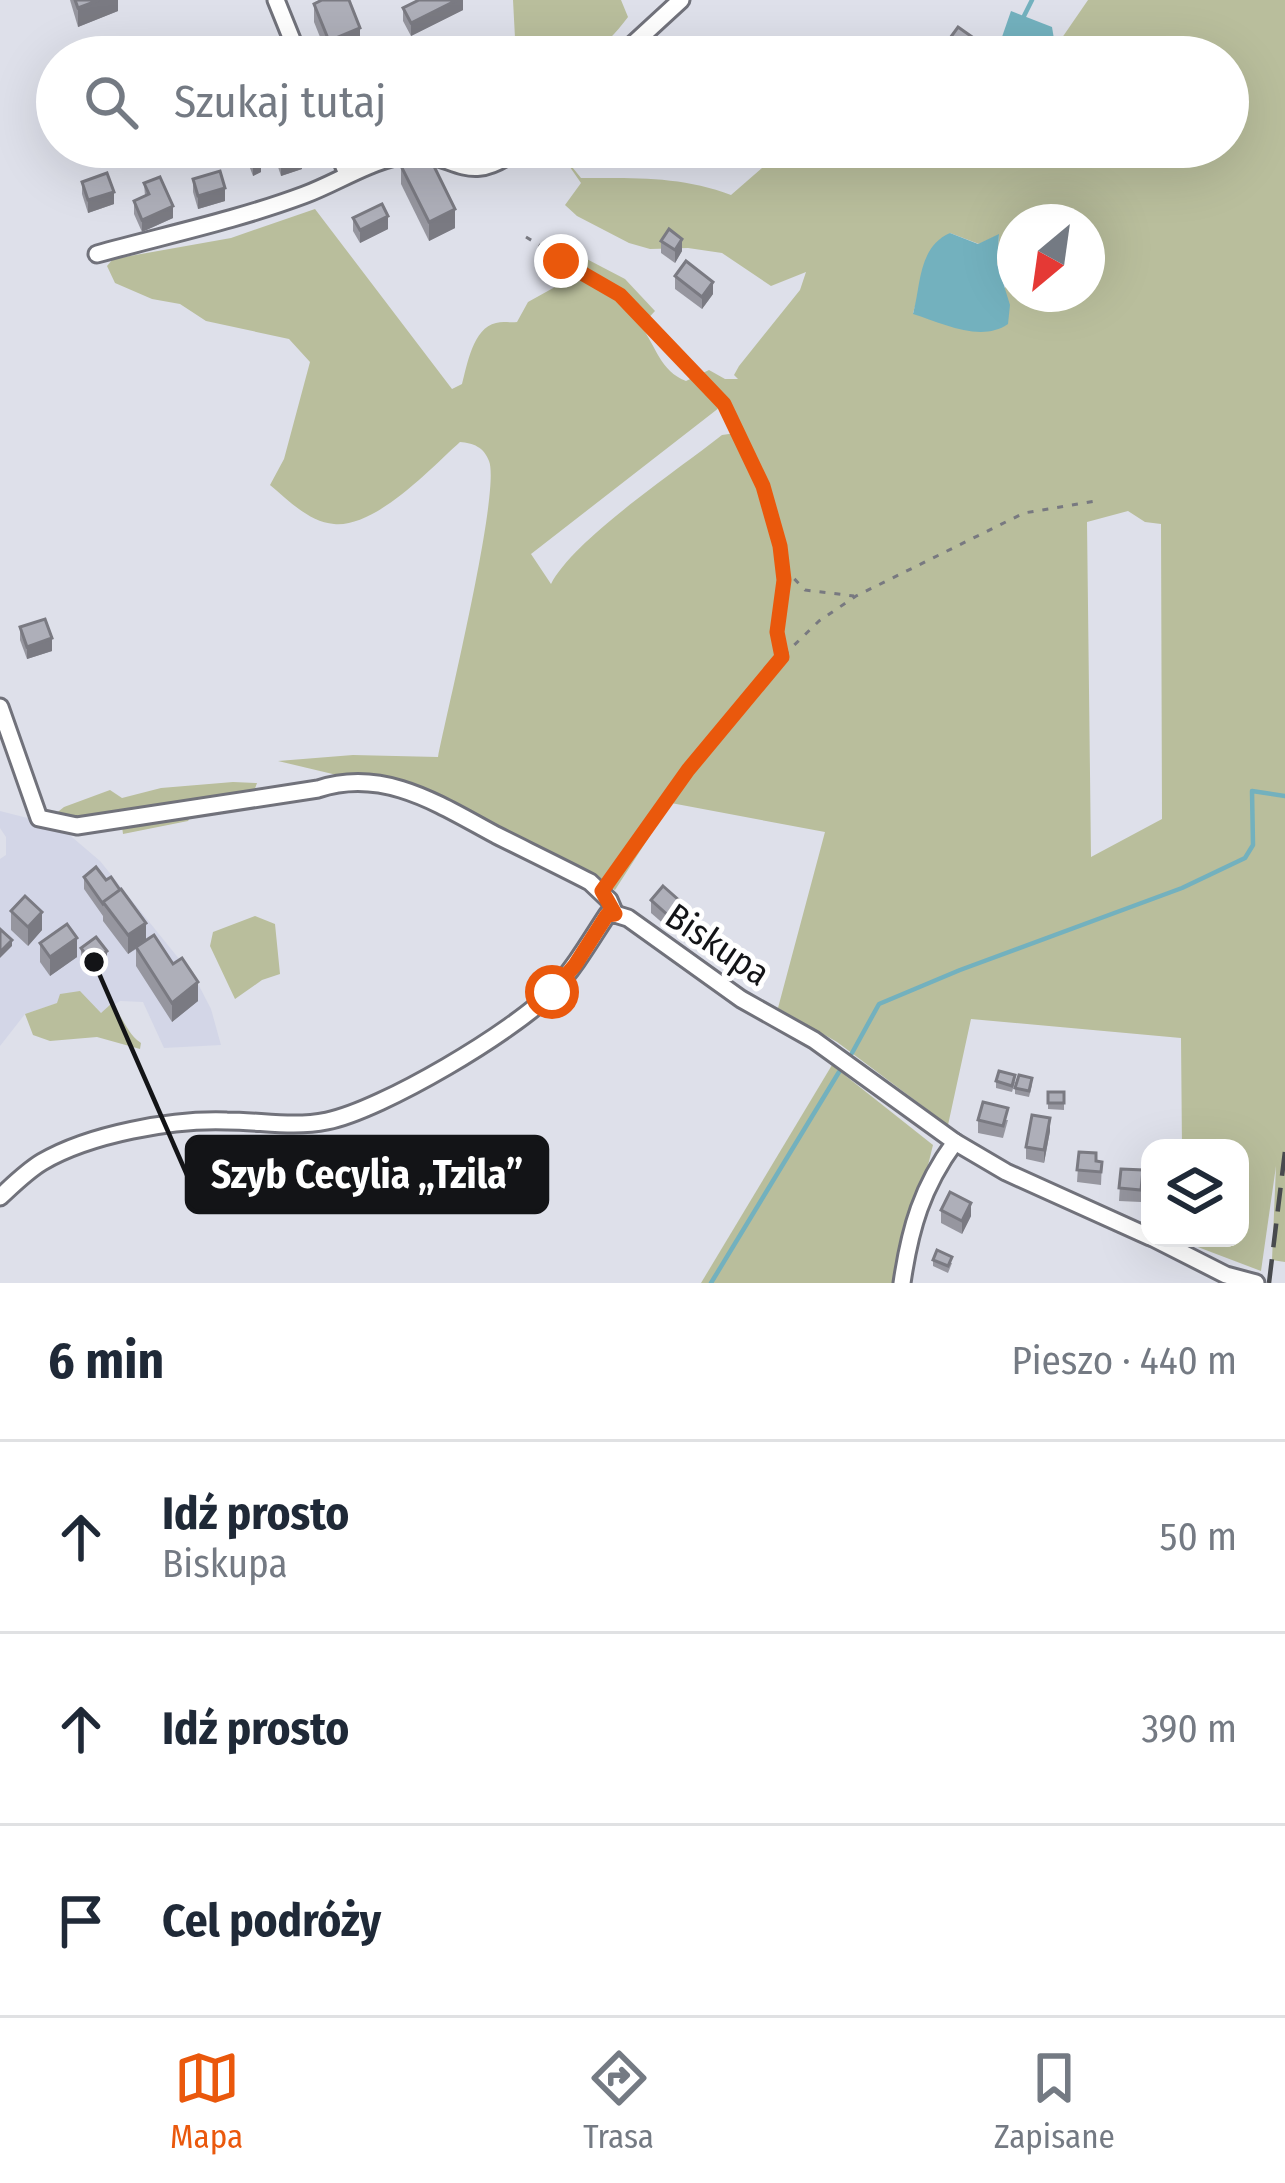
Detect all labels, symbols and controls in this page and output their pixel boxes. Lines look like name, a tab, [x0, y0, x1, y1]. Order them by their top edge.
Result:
search box	[36, 36, 1249, 168]
icon: search	[78, 69, 144, 135]
text: Szukaj tutaj	[174, 75, 386, 129]
north arrow	[997, 204, 1105, 312]
route end	[534, 234, 588, 288]
street label: Biskupa	[657, 894, 778, 995]
route start	[525, 965, 579, 1019]
callout: Szyb Cecylia „Tzila”	[187, 1137, 547, 1212]
map controls	[1141, 1139, 1249, 1247]
button: layers	[1141, 1139, 1249, 1247]
text: Szyb Cecylia „Tzila”	[211, 1152, 523, 1198]
text: 6 min	[48, 1330, 164, 1392]
text: Pieszo · 440 m	[1011, 1338, 1237, 1384]
text: Idź prosto	[162, 1487, 349, 1541]
icon: ahead	[48, 1504, 114, 1570]
text: 50 m	[1160, 1514, 1237, 1560]
text: Biskupa	[162, 1541, 288, 1587]
icon: ahead	[48, 1696, 114, 1762]
text: Idź prosto	[162, 1702, 349, 1756]
text: 390 m	[1141, 1706, 1237, 1752]
icon: arrive	[48, 1888, 114, 1954]
text: Cel podróży	[162, 1894, 381, 1948]
tab: Mapa	[170, 2045, 243, 2157]
tab: Trasa	[583, 2045, 654, 2157]
tab: Zapisane	[994, 2045, 1115, 2157]

